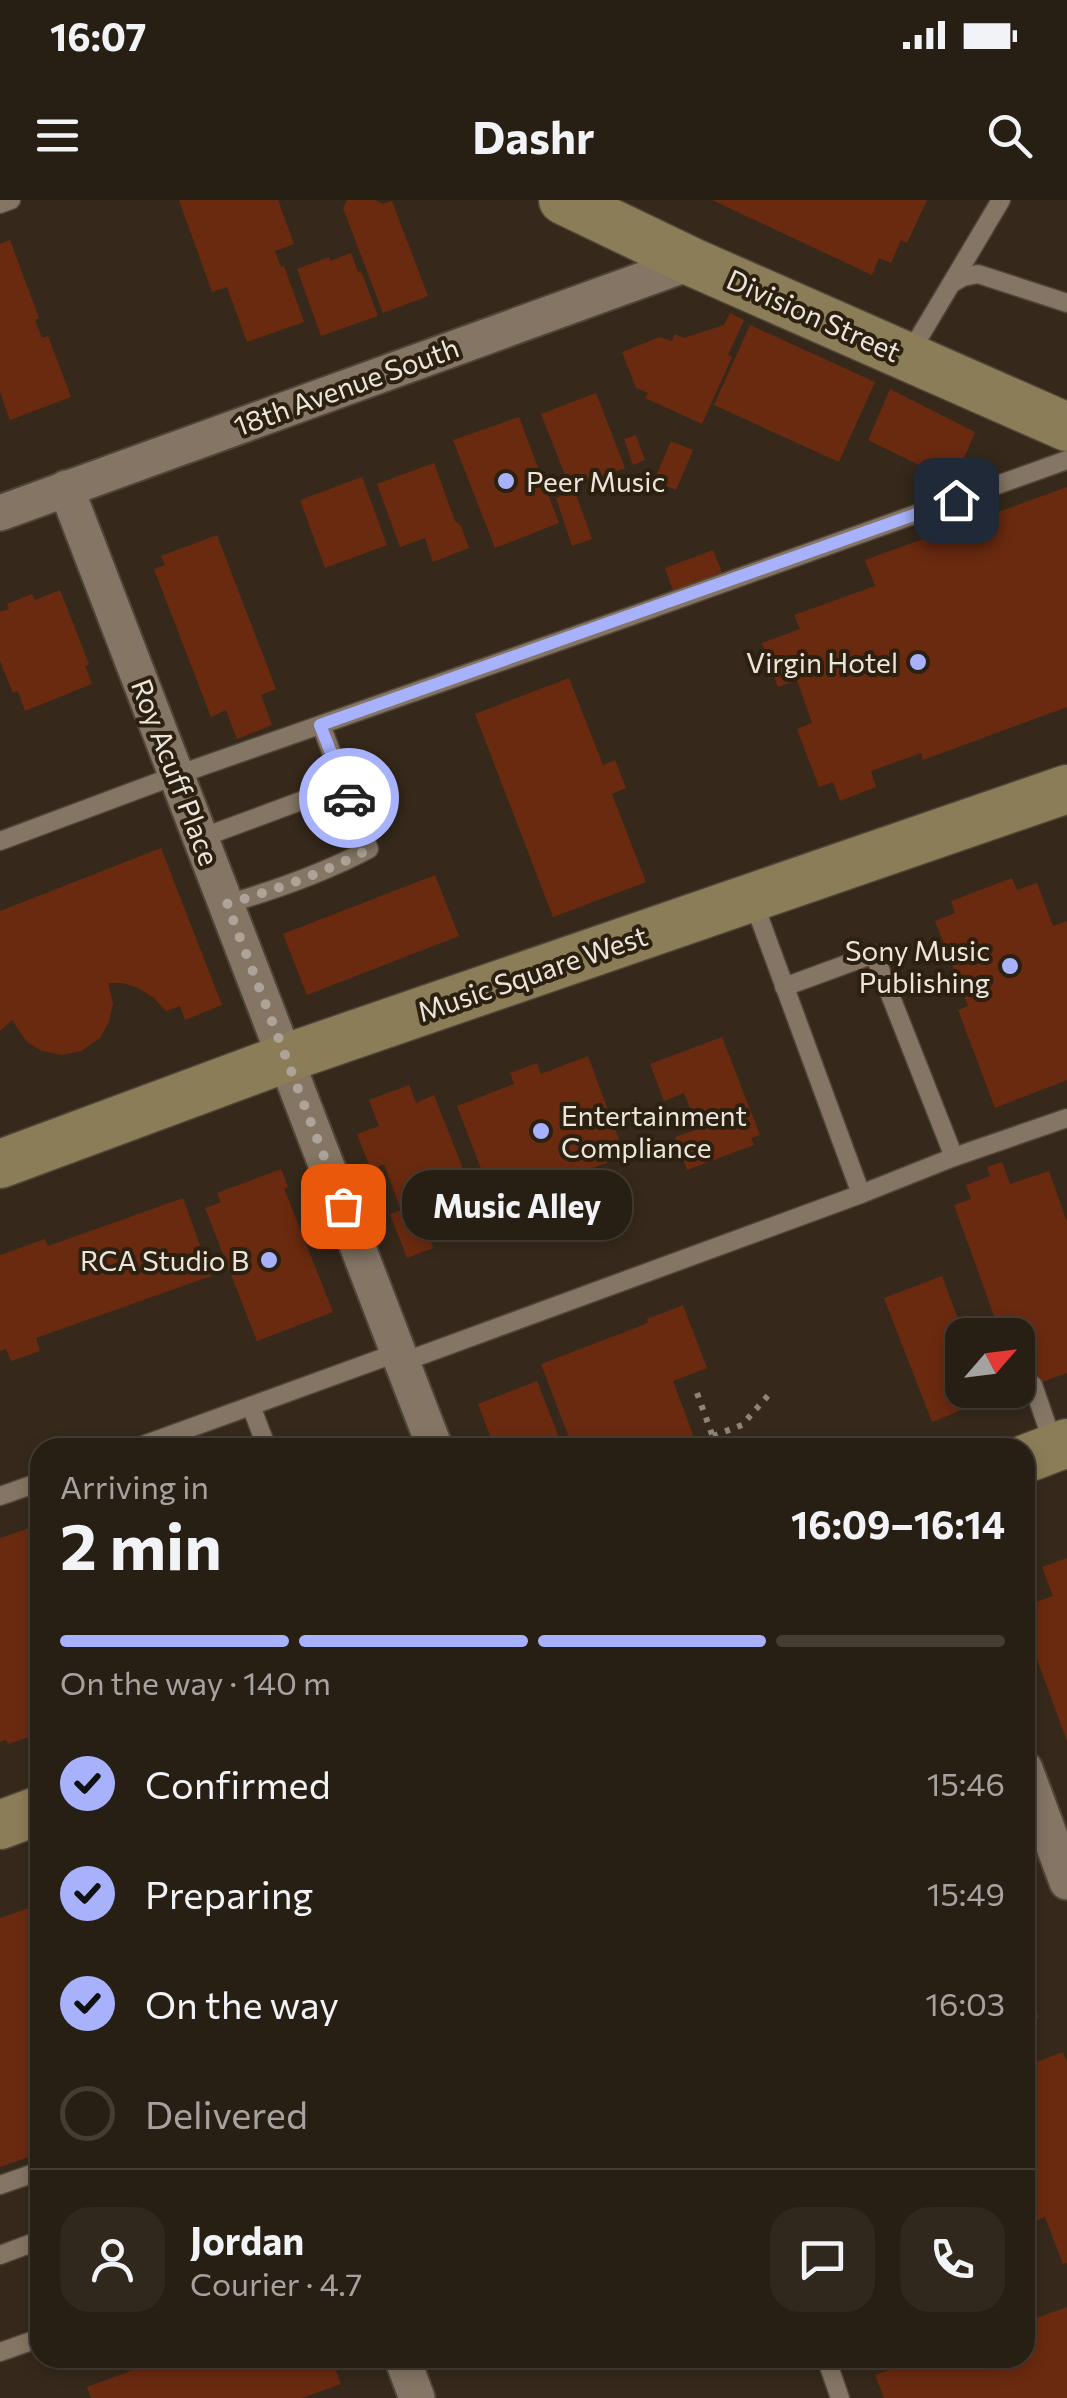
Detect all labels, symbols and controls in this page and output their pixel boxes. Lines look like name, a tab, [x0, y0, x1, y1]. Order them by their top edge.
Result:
text: 16:07	[50, 12, 146, 59]
icon: menu	[30, 108, 85, 163]
text: Dashr	[472, 108, 595, 163]
icon: search	[982, 108, 1037, 163]
street label: Division Street	[722, 262, 906, 368]
street label: 18th Avenue South	[229, 330, 463, 442]
pin	[914, 458, 999, 543]
place label: Peer Music	[526, 464, 665, 498]
marker: Peer Music	[495, 470, 517, 492]
icon: home	[929, 473, 984, 528]
place label: Virgin Hotel	[746, 645, 898, 679]
marker: Virgin Hotel	[907, 651, 929, 673]
street label: Roy Acuff Place	[125, 674, 227, 870]
courier	[299, 748, 399, 848]
icon: car	[322, 771, 377, 826]
street label: Music Square West	[413, 918, 651, 1028]
place label: Sony Music Publishing	[845, 933, 990, 999]
marker: Sony Music Publishing	[999, 955, 1021, 977]
place label: Entertainment Compliance	[561, 1098, 747, 1164]
marker: Entertainment Compliance	[530, 1120, 552, 1142]
pin	[301, 1164, 386, 1249]
callout: Music Alley	[403, 1171, 633, 1241]
icon: bag	[316, 1179, 371, 1234]
text: Music Alley	[433, 1185, 601, 1225]
place label: RCA Studio B	[80, 1243, 249, 1277]
marker: RCA Studio B	[258, 1249, 280, 1271]
north arrow	[945, 1318, 1035, 1408]
map controls	[945, 1318, 1035, 1408]
text: Arriving in	[60, 1466, 209, 1506]
text: 16:09–16:14	[791, 1500, 1005, 1547]
text: 2 min	[60, 1504, 222, 1583]
text: On the way · 140 m	[60, 1662, 331, 1702]
icon: check	[60, 1756, 115, 1811]
text: Confirmed	[145, 1760, 331, 1807]
text: 15:46	[927, 1763, 1005, 1803]
icon: check	[60, 1866, 115, 1921]
text: Preparing	[145, 1870, 313, 1917]
text: 15:49	[927, 1873, 1005, 1913]
icon: check	[60, 1976, 115, 2031]
text: On the way	[145, 1980, 339, 2027]
text: 16:03	[925, 1983, 1005, 2023]
text: Delivered	[145, 2090, 308, 2137]
button: person	[60, 2207, 165, 2312]
button: chat	[770, 2207, 875, 2312]
button: phone	[900, 2207, 1005, 2312]
text: Jordan	[190, 2216, 304, 2263]
text: Courier · 4.7	[190, 2263, 363, 2303]

